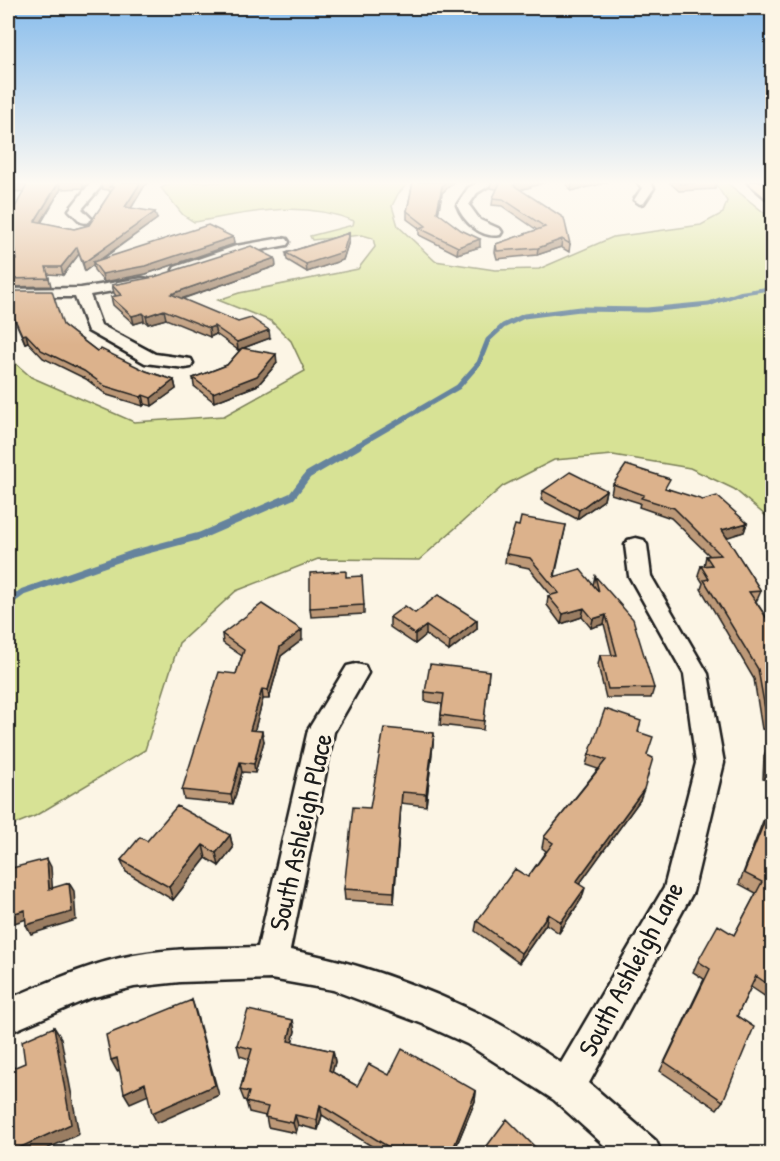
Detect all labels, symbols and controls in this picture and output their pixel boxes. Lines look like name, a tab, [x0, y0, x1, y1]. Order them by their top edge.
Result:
street label: South Ashleigh Place	[260, 729, 341, 934]
street label: South Ashleigh Lane	[569, 875, 692, 1063]

